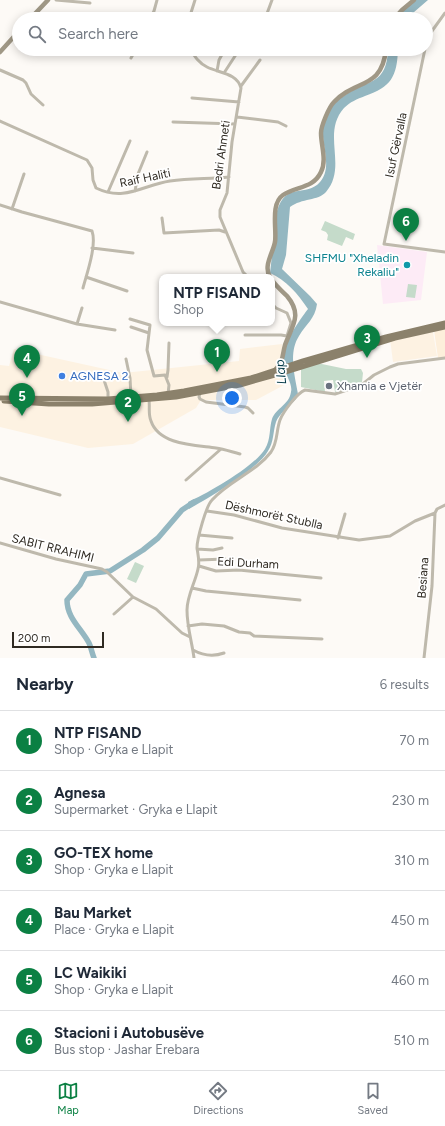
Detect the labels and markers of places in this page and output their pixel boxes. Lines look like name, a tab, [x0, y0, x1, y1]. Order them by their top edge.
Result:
pin: 6	[393, 208, 419, 241]
place label: SHFMU "Xheladin Rekaliu"	[305, 251, 399, 279]
marker: SHFMU "Xheladin Rekaliu"	[402, 260, 412, 270]
pin: 3	[354, 325, 380, 358]
pin: 1	[204, 339, 230, 372]
pin: 4	[14, 345, 40, 378]
place label: AGNESA 2	[70, 369, 129, 383]
marker: AGNESA 2	[57, 371, 67, 381]
place label: Xhamia e Vjetër	[337, 379, 422, 393]
marker: Xhamia e Vjetër	[324, 381, 334, 391]
pin: 5	[9, 383, 35, 416]
pin: 2	[115, 389, 141, 422]

